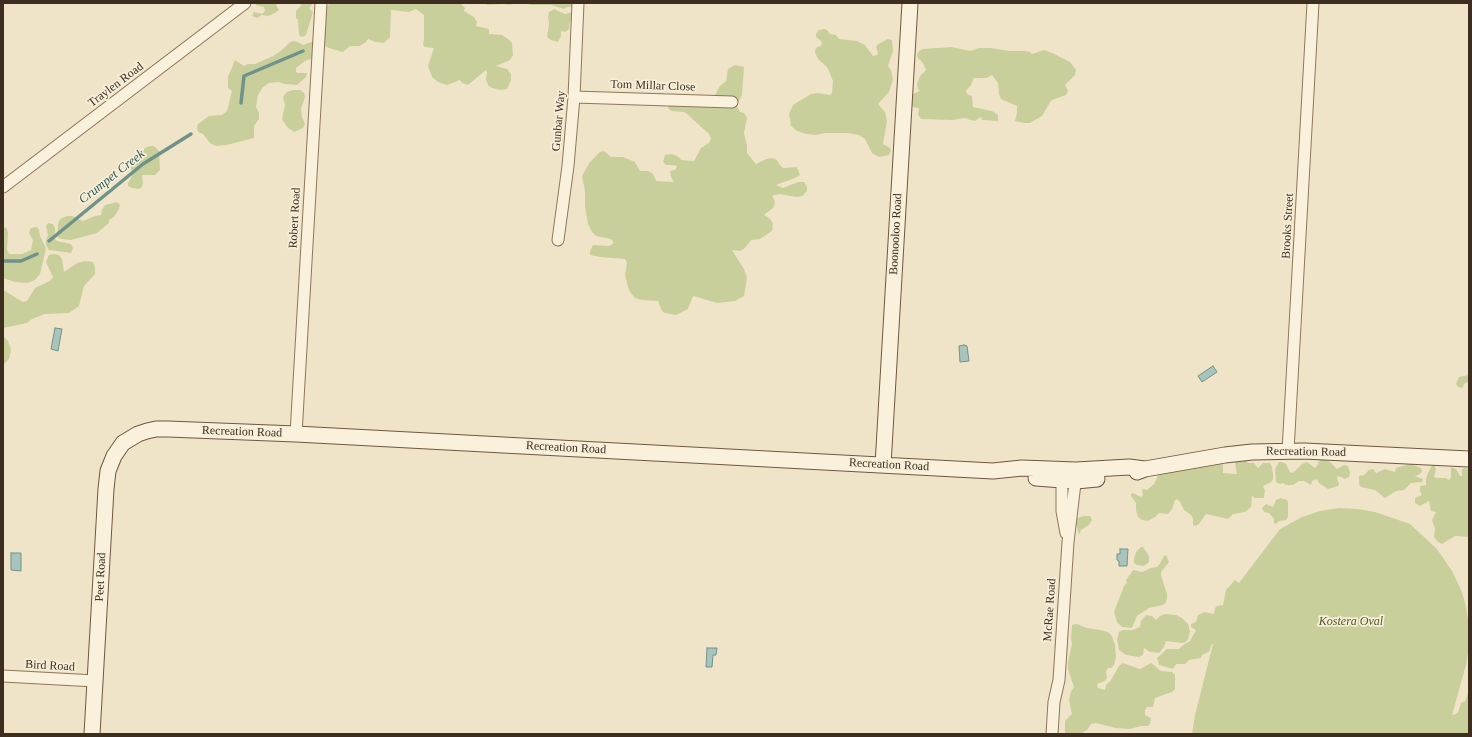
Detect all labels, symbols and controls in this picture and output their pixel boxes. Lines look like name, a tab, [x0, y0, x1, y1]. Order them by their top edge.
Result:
street label: Traylen Road	[86, 60, 146, 110]
street label: Tom Millar Close	[610, 77, 696, 95]
street label: Gunbar Way	[549, 90, 569, 152]
water label: Crumpet Creek	[76, 146, 148, 208]
street label: Robert Road	[286, 187, 304, 249]
street label: Boonooloo Road	[887, 193, 905, 275]
street label: Brooks Street	[1279, 193, 1297, 259]
street label: Recreation Road	[202, 423, 282, 441]
street label: Recreation Road	[526, 439, 606, 457]
street label: Recreation Road	[1266, 444, 1346, 460]
street label: Recreation Road	[849, 456, 929, 474]
street label: Peet Road	[93, 552, 109, 602]
street label: McRae Road	[1041, 578, 1059, 642]
park label: Kostera Oval	[1319, 615, 1383, 629]
street label: Bird Road	[25, 658, 75, 674]

